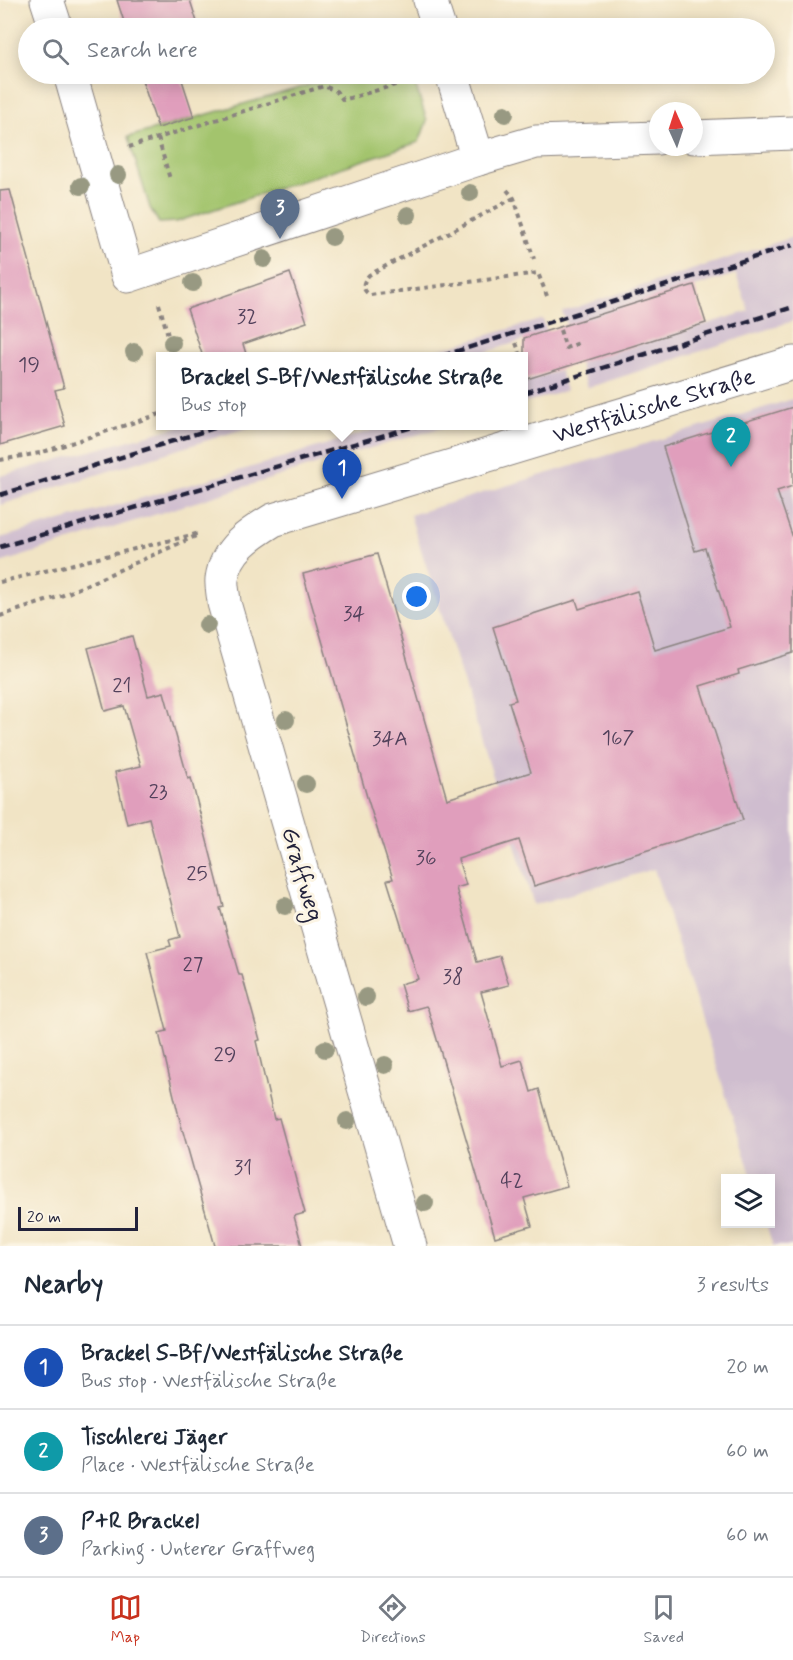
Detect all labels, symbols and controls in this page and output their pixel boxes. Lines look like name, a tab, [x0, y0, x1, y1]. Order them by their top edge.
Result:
search box	[18, 18, 775, 84]
icon: search	[39, 35, 72, 68]
text: Search here	[87, 37, 198, 65]
north arrow	[649, 102, 703, 156]
pin: 3	[260, 190, 300, 239]
house number: 32	[237, 303, 257, 331]
house number: 19	[18, 351, 40, 379]
popup	[156, 352, 528, 430]
street label: Westfälische Straße	[549, 361, 759, 452]
text: Brackel S-Bf/Westfälische Straße	[181, 364, 503, 392]
text: Bus stop	[181, 392, 247, 419]
pin: 2	[712, 418, 750, 467]
pin: 1	[322, 450, 362, 499]
your location	[402, 582, 431, 611]
house number: 34	[343, 600, 365, 628]
house number: 21	[112, 672, 132, 700]
house number: 167	[602, 724, 634, 752]
house number: 34A	[372, 725, 408, 753]
house number: 23	[148, 778, 168, 806]
street label: Graffweg	[271, 824, 330, 926]
house number: 36	[415, 844, 437, 872]
house number: 25	[186, 860, 208, 888]
house number: 27	[183, 951, 203, 979]
house number: 38	[443, 963, 464, 991]
house number: 29	[214, 1041, 236, 1069]
house number: 31	[234, 1154, 252, 1182]
house number: 42	[500, 1167, 524, 1195]
map controls	[721, 1174, 775, 1228]
button: layers	[721, 1174, 775, 1228]
scale bar	[18, 1204, 138, 1232]
text: 20 m	[27, 1207, 61, 1228]
text: Nearby	[24, 1268, 103, 1302]
text: 3 results	[697, 1272, 769, 1299]
text: Brackel S-Bf/Westfälische Straße	[81, 1340, 403, 1368]
text: 1	[39, 1354, 48, 1381]
text: 20 m	[726, 1354, 769, 1381]
text: Bus stop · Westfälische Straße	[81, 1368, 337, 1395]
text: Tischlerei Jäger	[81, 1424, 227, 1452]
text: 2	[39, 1438, 48, 1465]
text: 60 m	[726, 1438, 769, 1465]
text: Place · Westfälische Straße	[81, 1452, 315, 1479]
text: P+R Brackel	[81, 1508, 199, 1536]
text: 3	[39, 1522, 48, 1549]
text: 60 m	[726, 1522, 769, 1549]
text: Parking · Unterer Graffweg	[81, 1536, 315, 1563]
tab: Map	[109, 1591, 142, 1648]
tab: Directions	[360, 1591, 426, 1648]
tab: Saved	[644, 1591, 684, 1648]

